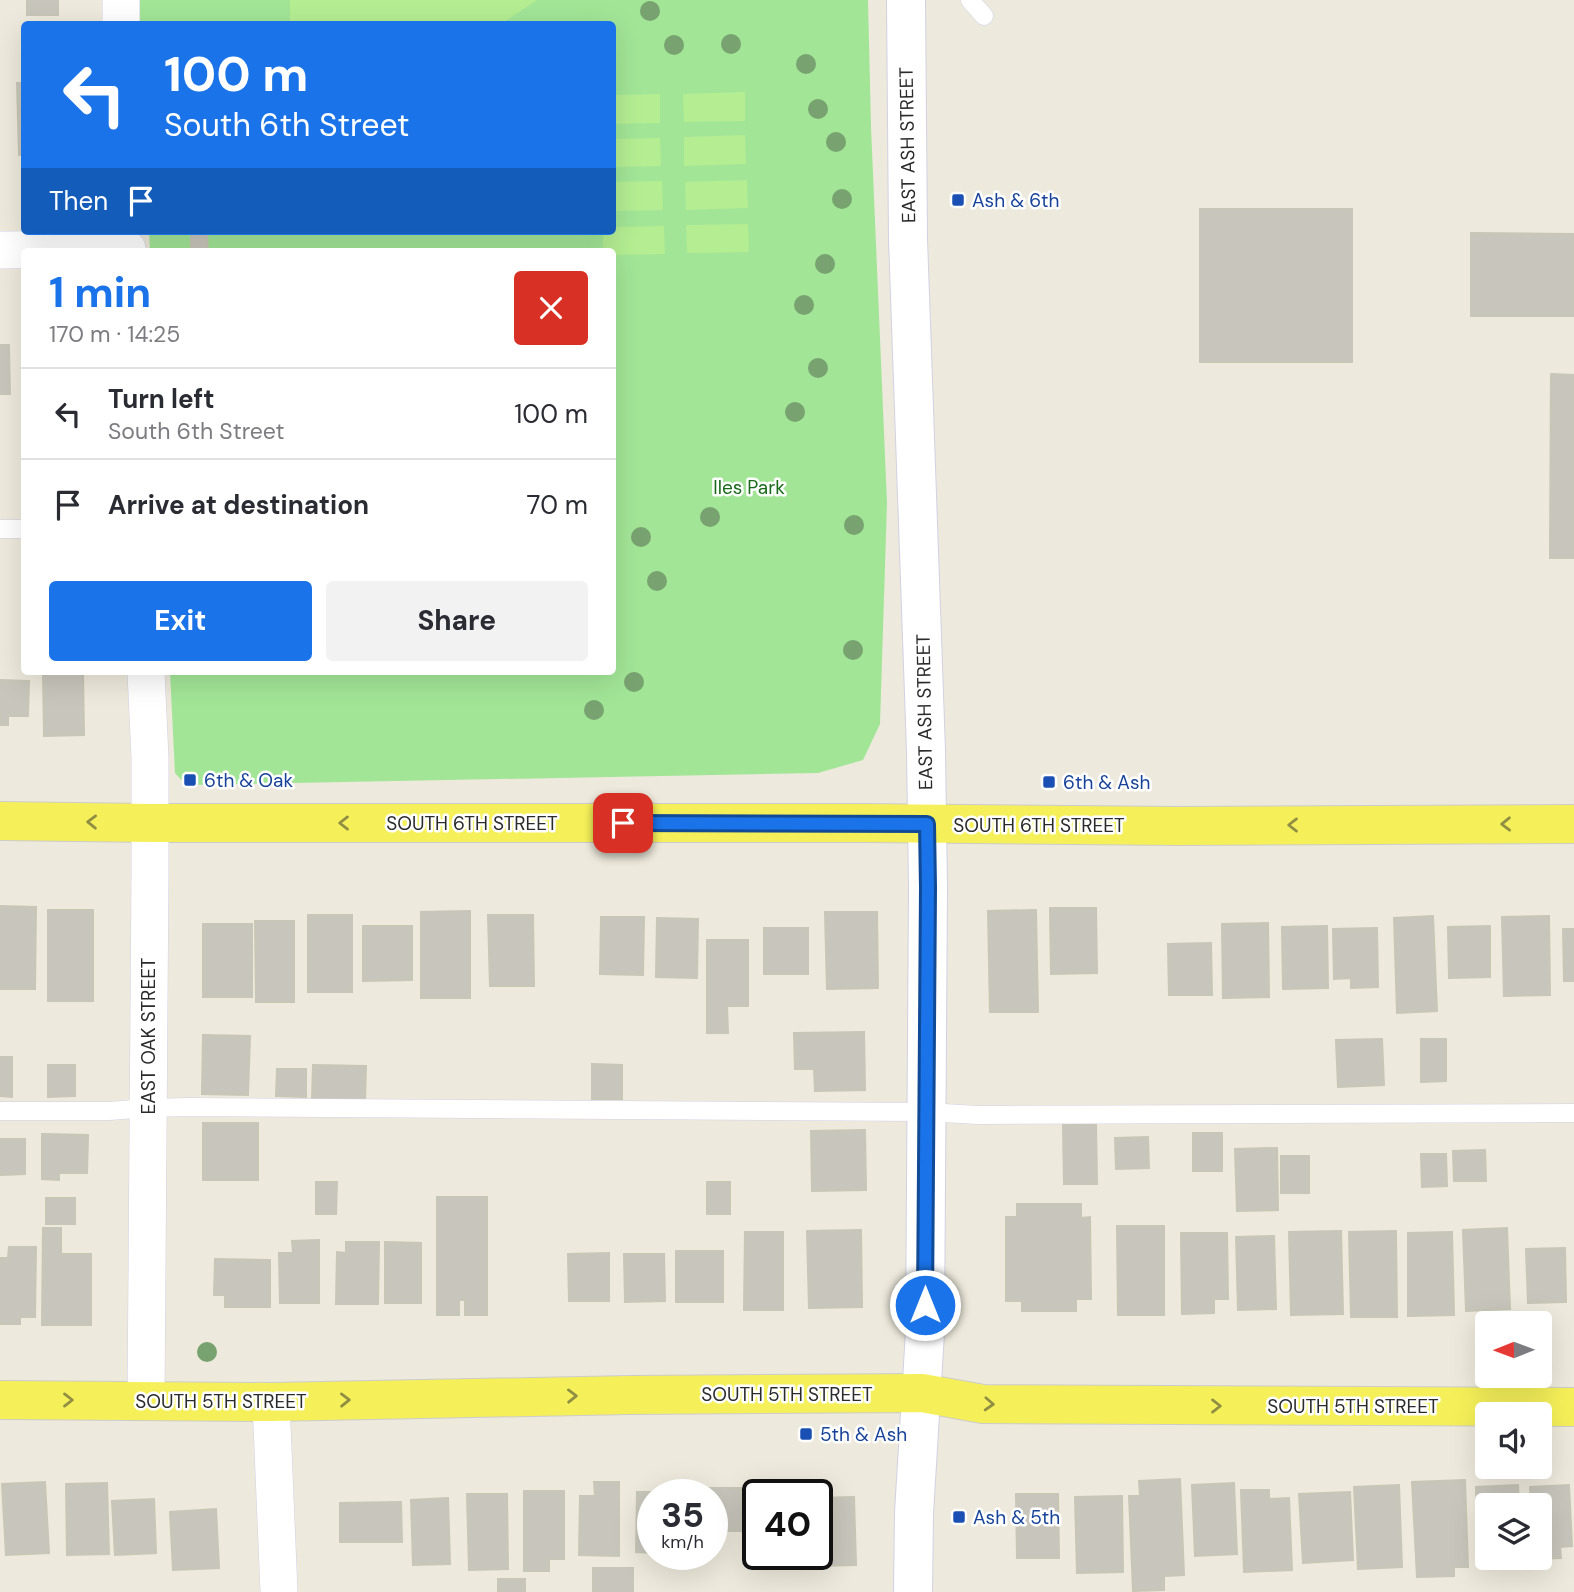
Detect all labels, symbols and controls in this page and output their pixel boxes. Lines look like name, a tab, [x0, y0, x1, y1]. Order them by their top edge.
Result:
text: 100 m	[164, 42, 308, 106]
icon: left	[49, 49, 140, 140]
street label: EAST ASH STREET	[894, 66, 921, 223]
text: South 6th Street	[164, 104, 410, 146]
icon: arrive	[122, 182, 160, 220]
text: Then	[49, 184, 108, 218]
place label: Ash & 6th	[972, 188, 1059, 213]
marker: Ash & 6th	[950, 192, 966, 208]
text: 1 min	[49, 265, 151, 320]
button: close	[514, 271, 588, 345]
text: 170 m · 14:25	[49, 319, 180, 349]
text: Turn left	[108, 382, 215, 416]
icon: left	[49, 395, 87, 433]
text: 100 m	[514, 397, 588, 431]
text: South 6th Street	[108, 416, 285, 446]
park label: Iles Park	[713, 475, 785, 500]
icon: arrive	[49, 486, 87, 524]
text: Arrive at destination	[108, 488, 369, 522]
text: 70 m	[527, 488, 588, 522]
button: Exit	[49, 581, 312, 661]
button: Share	[326, 581, 588, 661]
street label: EAST ASH STREET	[911, 633, 938, 790]
place label: 6th & Oak	[204, 768, 293, 793]
place label: 6th & Ash	[1063, 770, 1150, 795]
marker: 6th & Oak	[182, 772, 198, 788]
marker: 6th & Ash	[1041, 774, 1057, 790]
pin	[593, 793, 653, 853]
icon: arrive	[604, 804, 642, 842]
street label: SOUTH 6TH STREET	[386, 811, 558, 836]
street label: SOUTH 6TH STREET	[953, 813, 1125, 838]
one-way arrow	[86, 814, 97, 830]
one-way arrow	[338, 815, 349, 831]
one-way arrow	[1500, 816, 1511, 831]
one-way arrow	[1288, 817, 1298, 833]
street label: EAST OAK STREET	[136, 957, 161, 1115]
position arrow	[888, 1268, 962, 1342]
north arrow	[1475, 1311, 1552, 1388]
map controls	[1475, 1311, 1552, 1570]
street label: SOUTH 5TH STREET	[701, 1382, 873, 1407]
street label: SOUTH 5TH STREET	[135, 1389, 307, 1414]
one-way arrow	[567, 1389, 578, 1404]
one-way arrow	[63, 1392, 74, 1408]
one-way arrow	[339, 1393, 350, 1408]
street label: SOUTH 5TH STREET	[1267, 1394, 1439, 1419]
one-way arrow	[984, 1396, 995, 1411]
one-way arrow	[1211, 1398, 1222, 1413]
button: sound	[1475, 1402, 1552, 1479]
place label: 5th & Ash	[820, 1422, 907, 1447]
marker: 5th & Ash	[798, 1426, 814, 1442]
speed limit sign: 40	[742, 1479, 833, 1570]
text: 35	[661, 1492, 704, 1538]
button: layers	[1475, 1493, 1552, 1570]
place label: Ash & 5th	[973, 1505, 1060, 1530]
marker: Ash & 5th	[951, 1509, 967, 1525]
text: km/h	[661, 1530, 704, 1554]

